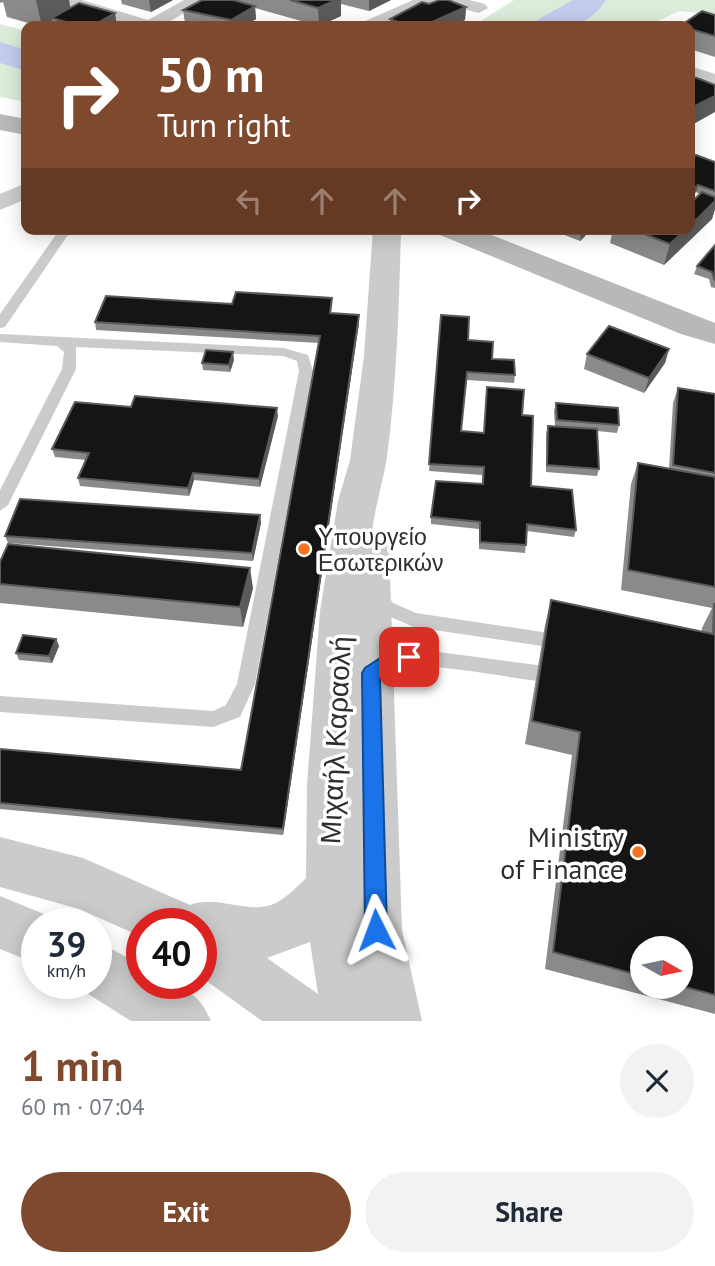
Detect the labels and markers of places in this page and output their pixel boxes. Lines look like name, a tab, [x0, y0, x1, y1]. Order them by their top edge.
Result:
place label: Υπουργείο Εσωτερικών	[318, 522, 443, 577]
marker: Υπουργείο Εσωτερικών	[296, 541, 312, 557]
pin	[379, 627, 439, 687]
place label: Ministry of Finance	[500, 818, 624, 887]
marker: Ministry of Finance	[630, 844, 646, 860]

